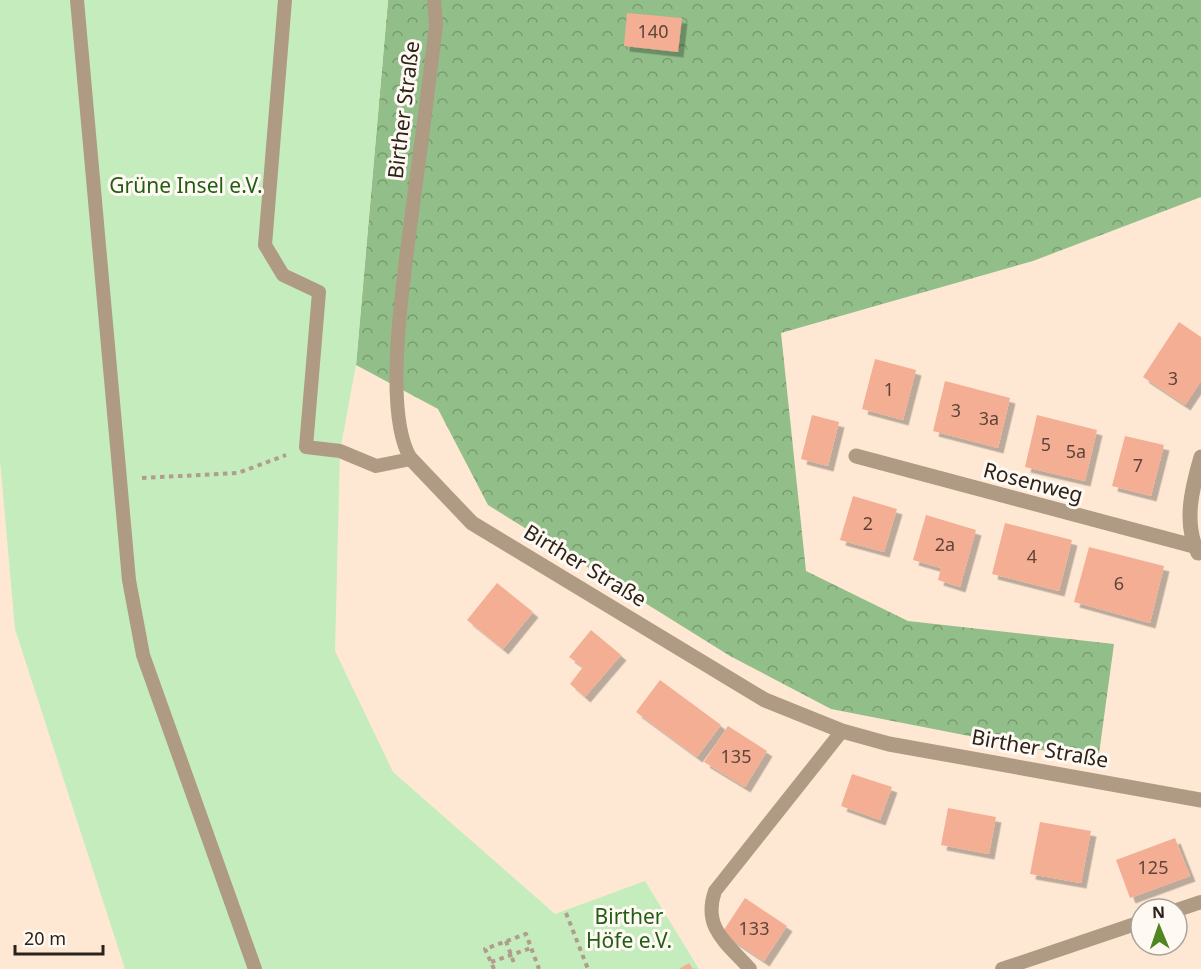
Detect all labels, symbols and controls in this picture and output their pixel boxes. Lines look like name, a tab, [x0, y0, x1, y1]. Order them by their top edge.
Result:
house number: 140	[638, 19, 668, 43]
street label: Birther Straße	[381, 39, 425, 180]
park label: Grüne Insel e.V.	[109, 171, 263, 199]
house number: 3	[1168, 366, 1178, 390]
house number: 1	[884, 377, 894, 401]
house number: 3	[951, 398, 961, 422]
house number: 3a	[979, 406, 999, 430]
house number: 5	[1041, 432, 1051, 456]
house number: 5a	[1066, 439, 1086, 463]
house number: 7	[1133, 453, 1143, 477]
street label: Rosenweg	[980, 455, 1086, 509]
house number: 2	[863, 511, 873, 535]
street label: Birther Straße	[519, 517, 652, 613]
house number: 2a	[935, 532, 955, 556]
house number: 4	[1027, 544, 1037, 568]
house number: 6	[1114, 571, 1124, 595]
street label: Birther Straße	[970, 722, 1111, 774]
house number: 135	[721, 744, 751, 768]
house number: 125	[1138, 855, 1168, 879]
north arrow	[1129, 897, 1189, 957]
text: N	[1152, 901, 1165, 923]
park label: Birther Höfe e.V.	[586, 902, 672, 954]
house number: 133	[739, 916, 769, 940]
scale bar	[15, 918, 104, 956]
text: 20 m	[24, 926, 66, 950]

